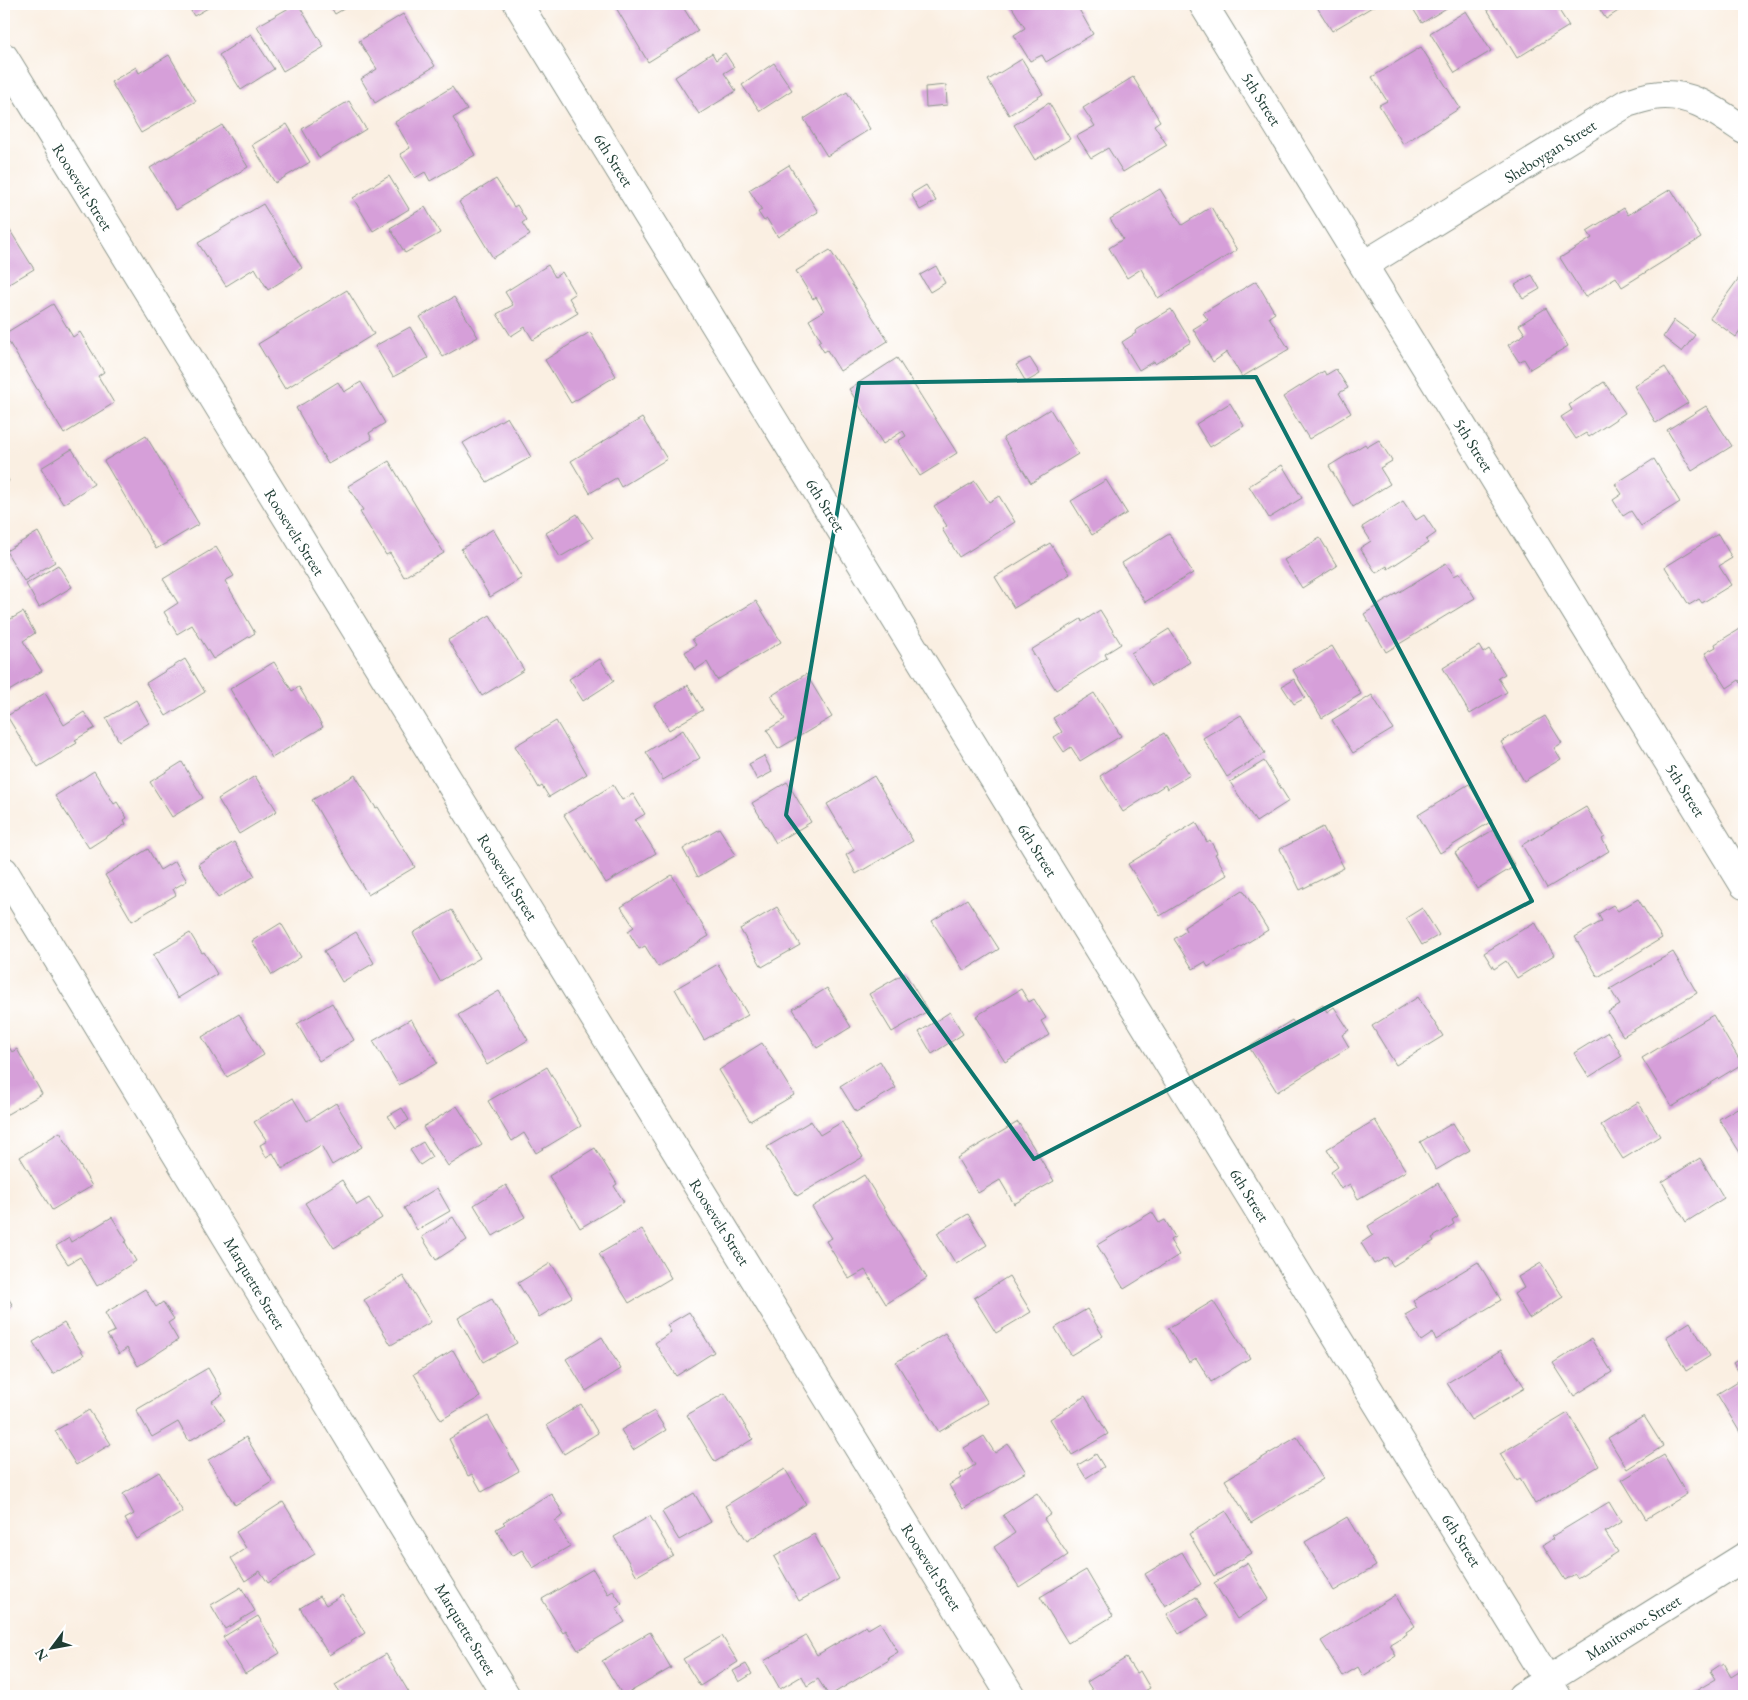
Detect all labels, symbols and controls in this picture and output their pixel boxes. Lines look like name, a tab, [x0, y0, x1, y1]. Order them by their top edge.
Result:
street label: 5th Street	[1237, 69, 1286, 130]
street label: Sheboygan Street	[1500, 115, 1600, 188]
street label: 6th Street	[589, 130, 638, 191]
street label: Roosevelt Street	[48, 140, 118, 235]
street label: 5th Street	[1449, 415, 1498, 476]
street label: 6th Street	[801, 475, 850, 536]
street label: Roosevelt Street	[260, 485, 330, 580]
street label: 5th Street	[1661, 760, 1710, 821]
street label: 6th Street	[1013, 820, 1062, 881]
street label: Roosevelt Street	[473, 830, 543, 925]
street label: 6th Street	[1225, 1165, 1274, 1226]
street label: Roosevelt Street	[685, 1175, 755, 1270]
street label: Marquette Street	[219, 1233, 290, 1333]
street label: 6th Street	[1437, 1510, 1486, 1571]
street label: Roosevelt Street	[897, 1520, 967, 1615]
street label: Marquette Street	[430, 1579, 501, 1679]
street label: Manitowoc Street	[1582, 1590, 1685, 1665]
north arrow	[28, 1622, 78, 1672]
text: N	[30, 1645, 52, 1664]

